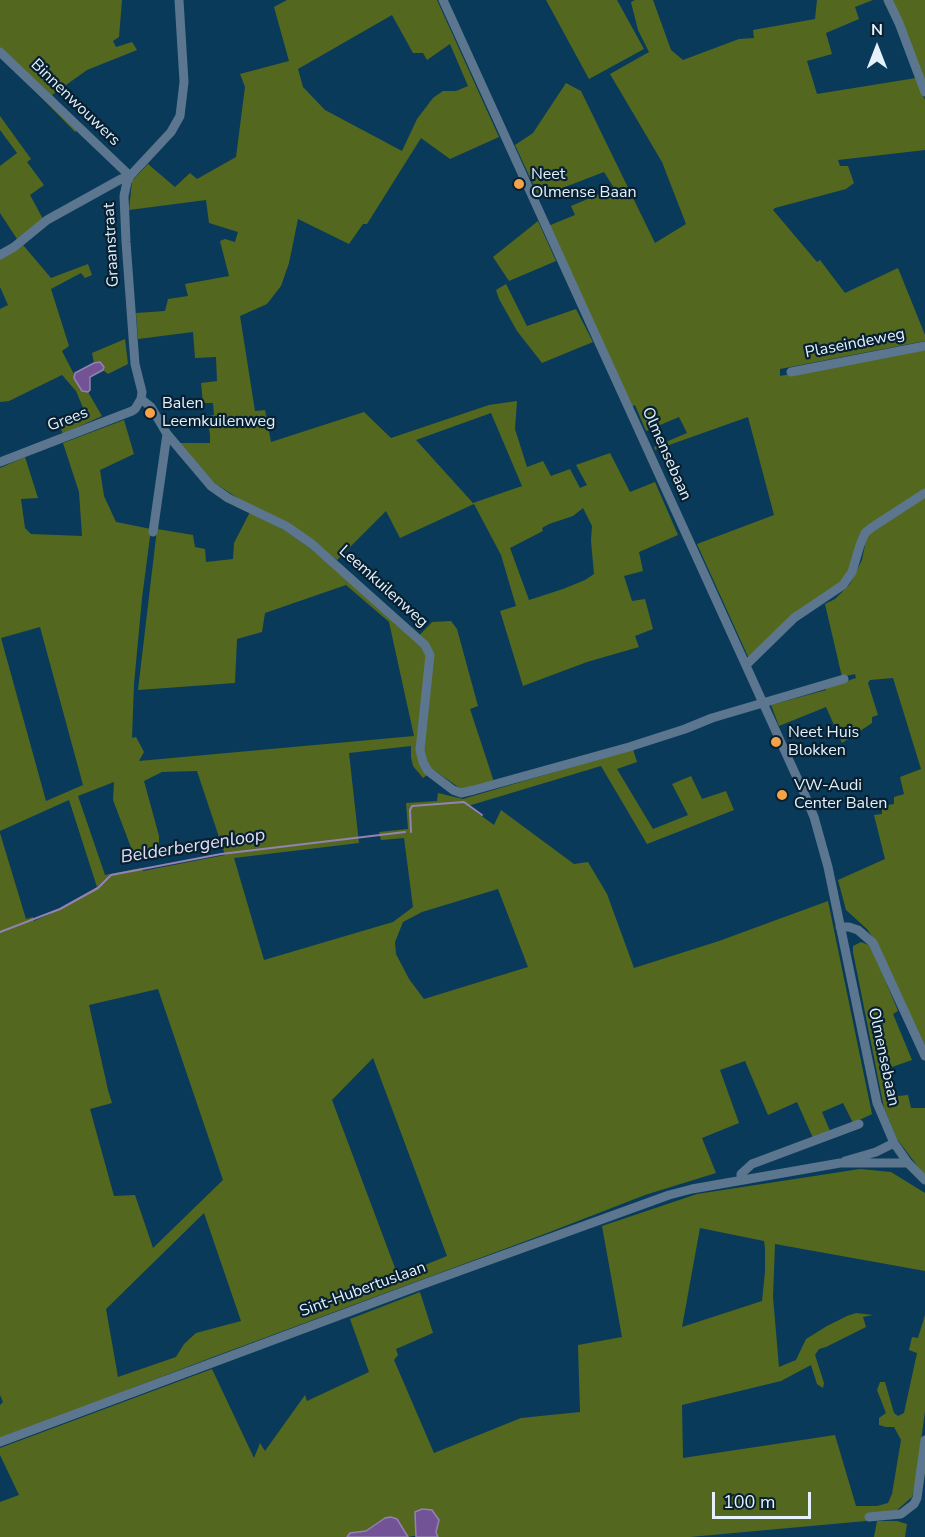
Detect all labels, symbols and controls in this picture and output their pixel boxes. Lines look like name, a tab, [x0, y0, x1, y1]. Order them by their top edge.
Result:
north arrow	[847, 18, 907, 78]
text: N	[871, 19, 883, 41]
street label: Binnenwouwers	[26, 56, 124, 150]
place label: Neet Olmense Baan	[531, 165, 636, 203]
marker: Neet Olmense Baan	[512, 177, 526, 191]
street label: Graanstraat	[100, 202, 124, 288]
street label: Plaseindeweg	[803, 325, 907, 363]
place label: Balen Leemkuilenweg	[162, 394, 275, 432]
street label: Grees	[45, 404, 91, 436]
street label: Olmensebaan	[637, 404, 695, 504]
marker: Balen Leemkuilenweg	[143, 406, 157, 420]
street label: Leemkuilenweg	[334, 542, 432, 632]
place label: Neet Huis Blokken	[788, 723, 859, 761]
marker: Neet Huis Blokken	[769, 735, 783, 749]
place label: VW-Audi Center Balen	[794, 776, 887, 814]
marker: VW-Audi Center Balen	[775, 788, 789, 802]
water label: Belderbergenloop	[119, 825, 267, 869]
street label: Olmensebaan	[863, 1006, 903, 1108]
street label: Sint-Hubertuslaan	[297, 1258, 429, 1322]
scale bar	[715, 1480, 814, 1518]
text: 100 m	[723, 1490, 775, 1514]

